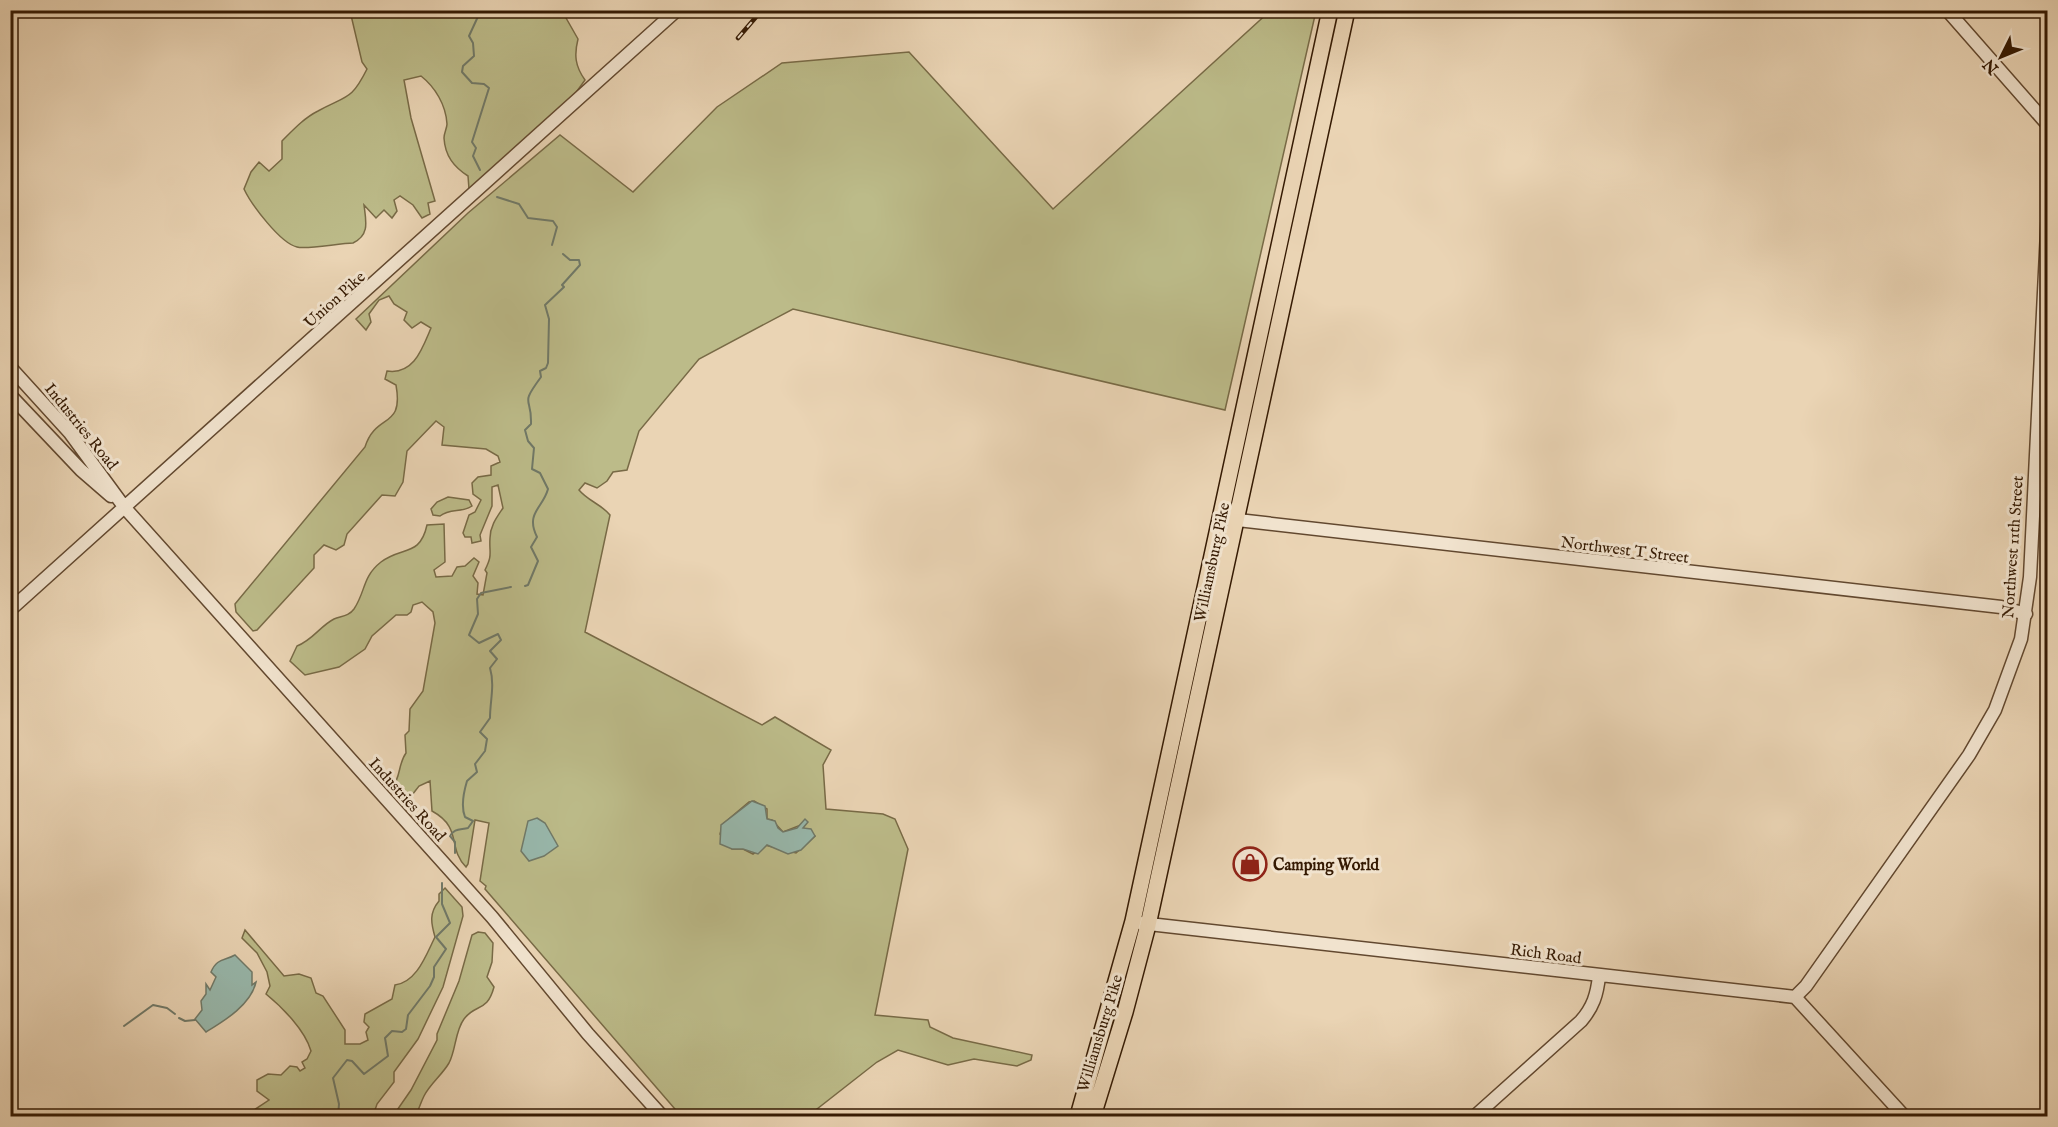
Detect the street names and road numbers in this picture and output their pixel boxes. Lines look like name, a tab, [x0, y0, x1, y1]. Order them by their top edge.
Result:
street label: Union Pike	[300, 268, 370, 333]
street label: Industries Road	[39, 380, 122, 475]
street label: Northwest 11th Street	[1999, 475, 2029, 619]
street label: Williamsburg Pike	[1191, 501, 1235, 624]
street label: Northwest T Street	[1560, 533, 1690, 569]
street label: Industries Road	[364, 754, 450, 847]
street label: Rich Road	[1509, 941, 1583, 969]
street label: Williamsburg Pike	[1074, 972, 1128, 1095]

